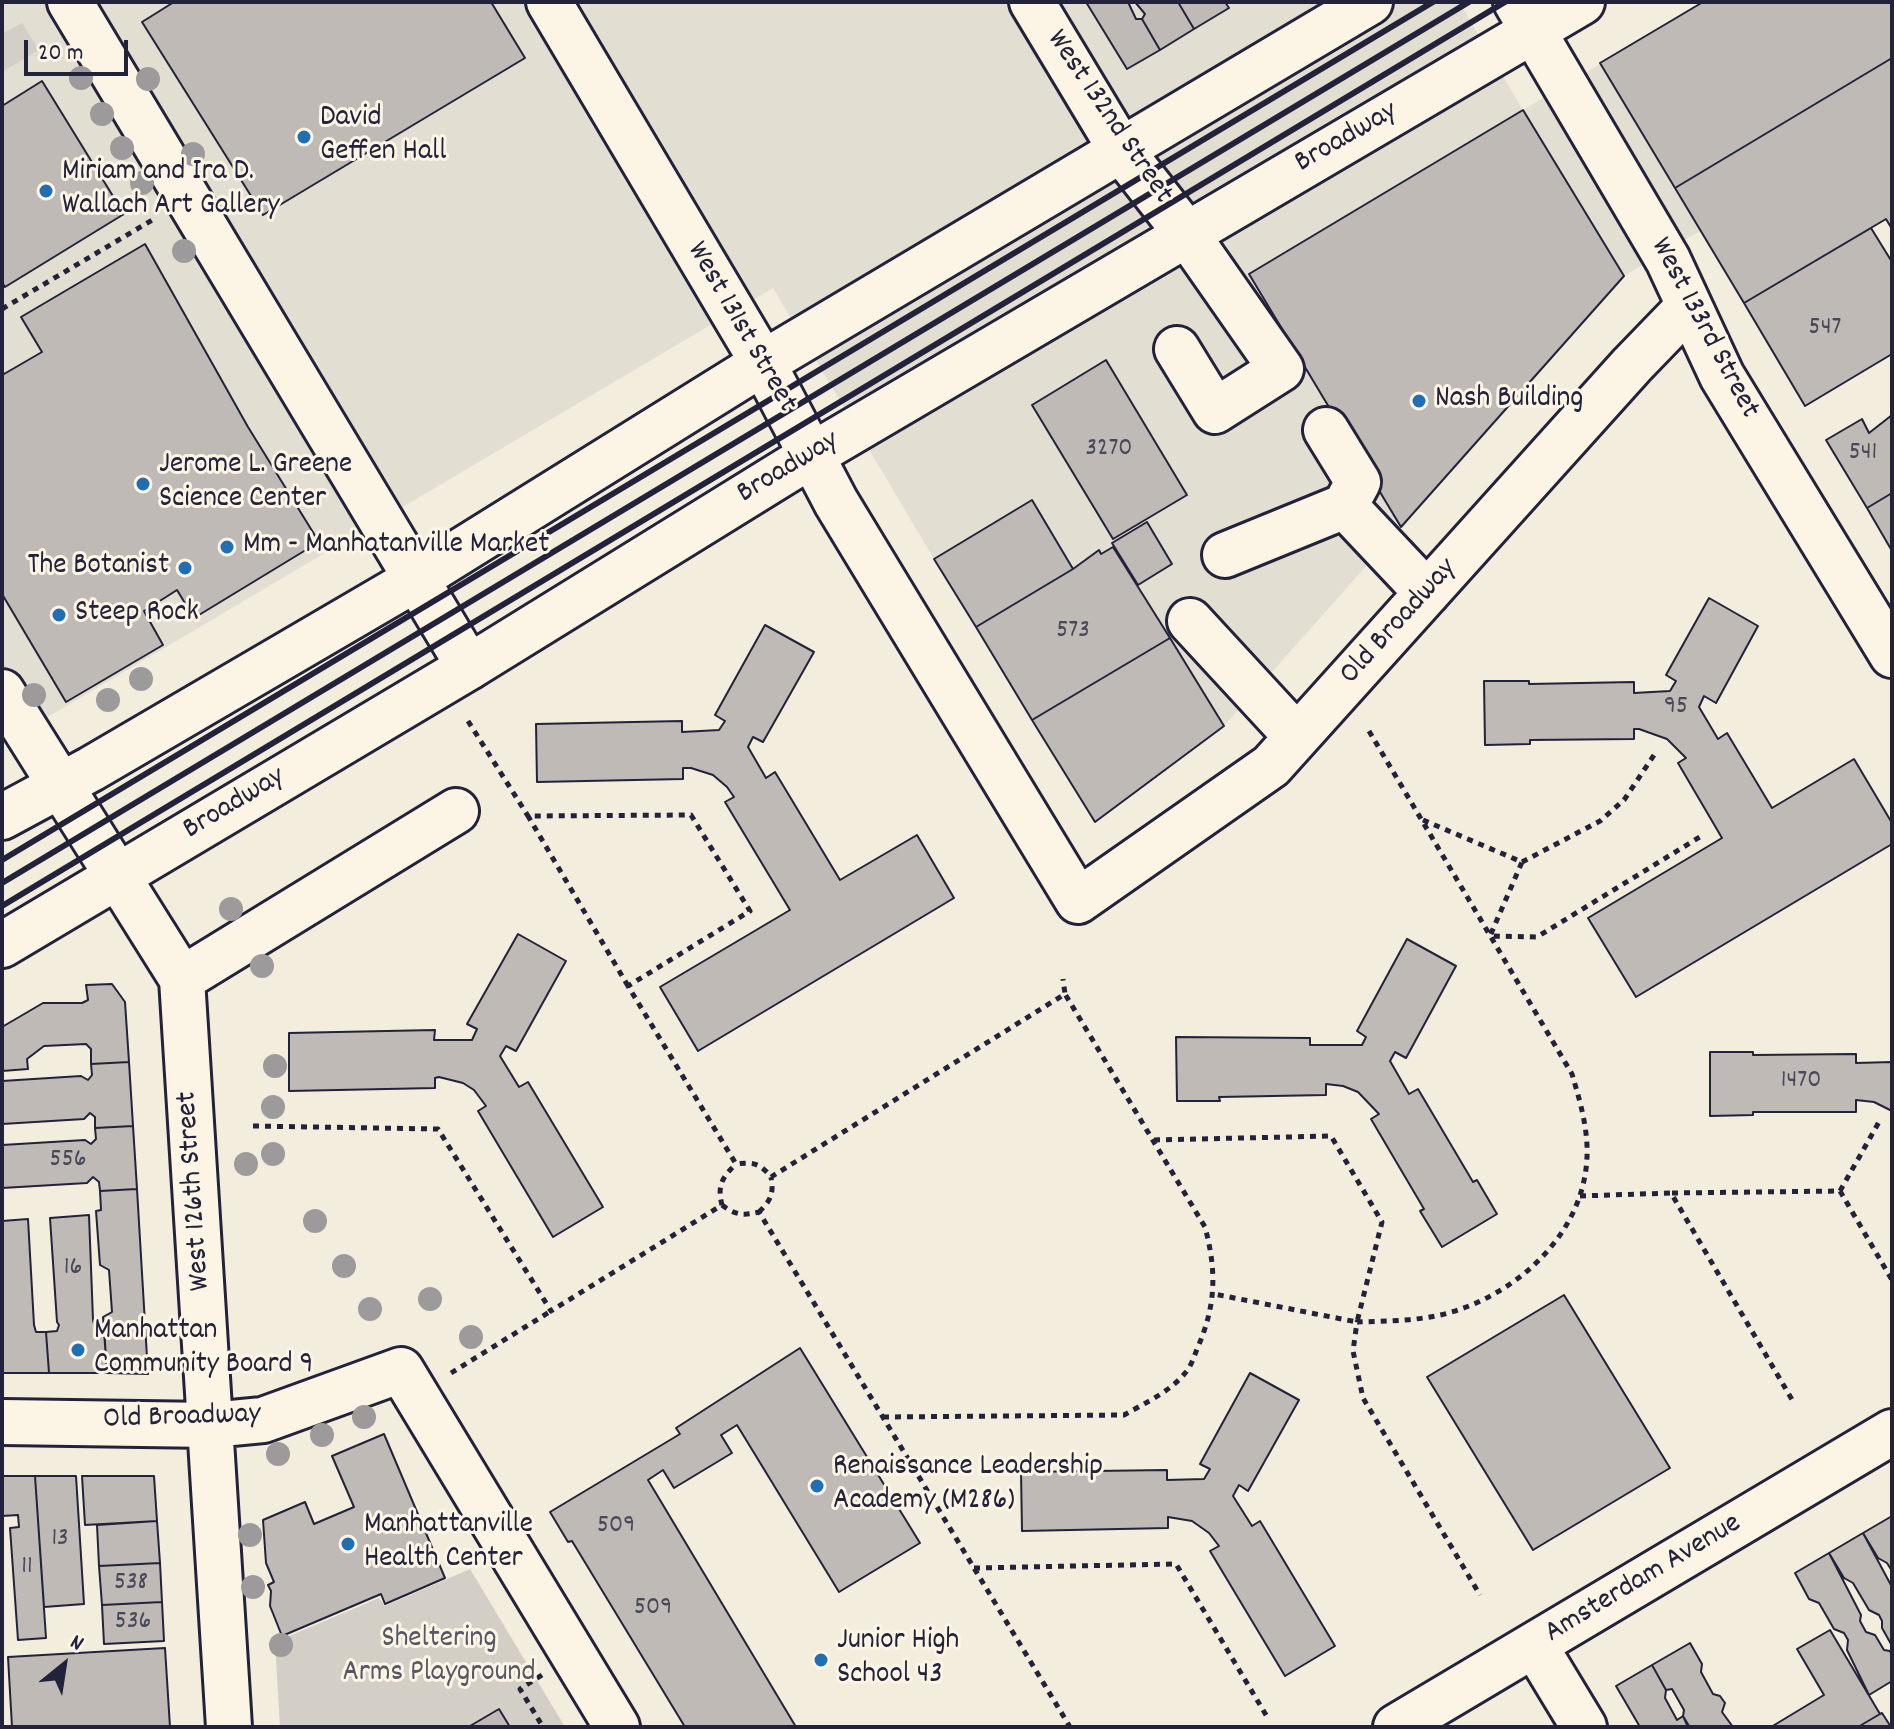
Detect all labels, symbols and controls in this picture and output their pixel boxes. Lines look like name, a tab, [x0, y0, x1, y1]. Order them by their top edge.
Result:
scale bar	[28, 24, 132, 74]
street label: West 132nd Street	[1037, 24, 1179, 212]
text: 20 m	[38, 37, 84, 71]
street label: Broadway	[1289, 95, 1405, 183]
place label: David Geffen Hall	[320, 102, 446, 172]
marker: David Geffen Hall	[295, 128, 313, 146]
place label: Miriam and Ira D. Wallach Art Gallery	[62, 156, 280, 226]
marker: Miriam and Ira D. Wallach Art Gallery	[37, 182, 55, 200]
street label: West 133rd Street	[1640, 233, 1766, 425]
street label: West 131st Street	[677, 236, 803, 420]
house number: 547	[1809, 313, 1841, 345]
place label: Nash Building	[1435, 383, 1583, 419]
marker: Nash Building	[1410, 392, 1428, 410]
street label: Broadway	[732, 425, 846, 513]
house number: 3270	[1085, 434, 1133, 466]
house number: 541	[1849, 438, 1877, 470]
place label: Jerome L. Greene Science Center	[159, 449, 352, 520]
marker: Jerome L. Greene Science Center	[134, 475, 152, 493]
place label: Mm - Manhatanville Market	[243, 529, 549, 565]
marker: Mm - Manhatanville Market	[218, 538, 236, 556]
place label: The Botanist	[27, 550, 169, 586]
street label: Old Broadway	[1334, 552, 1466, 694]
marker: The Botanist	[176, 559, 194, 577]
place label: Steep Rock	[75, 597, 199, 633]
marker: Steep Rock	[50, 606, 68, 624]
house number: 573	[1056, 616, 1090, 648]
house number: 95	[1664, 692, 1688, 724]
street label: Broadway	[178, 761, 292, 849]
house number: 1470	[1781, 1066, 1821, 1098]
street label: West 126th Street	[171, 1090, 221, 1292]
house number: 556	[50, 1145, 86, 1177]
house number: 16	[64, 1253, 82, 1285]
place label: Manhattan Community Board 9	[94, 1315, 313, 1386]
marker: Manhattan Community Board 9	[69, 1341, 87, 1359]
street label: Old Broadway	[103, 1398, 261, 1440]
place label: Renaissance Leadership Academy (M286)	[833, 1451, 1103, 1522]
marker: Renaissance Leadership Academy (M286)	[808, 1477, 826, 1495]
street label: Amsterdam Avenue	[1539, 1507, 1749, 1653]
place label: Manhattanville Health Center	[364, 1509, 533, 1580]
house number: 509	[597, 1511, 635, 1543]
house number: 13	[51, 1524, 69, 1556]
marker: Manhattanville Health Center	[339, 1535, 357, 1553]
house number: 11	[21, 1552, 33, 1584]
house number: 538	[114, 1568, 148, 1600]
house number: 509	[634, 1593, 672, 1625]
house number: 536	[115, 1607, 151, 1639]
park label: Sheltering Arms Playground	[342, 1623, 536, 1694]
north arrow	[24, 1625, 104, 1705]
place label: Junior High School 43	[837, 1625, 959, 1696]
text: N	[64, 1628, 89, 1660]
marker: Junior High School 43	[812, 1651, 830, 1669]

